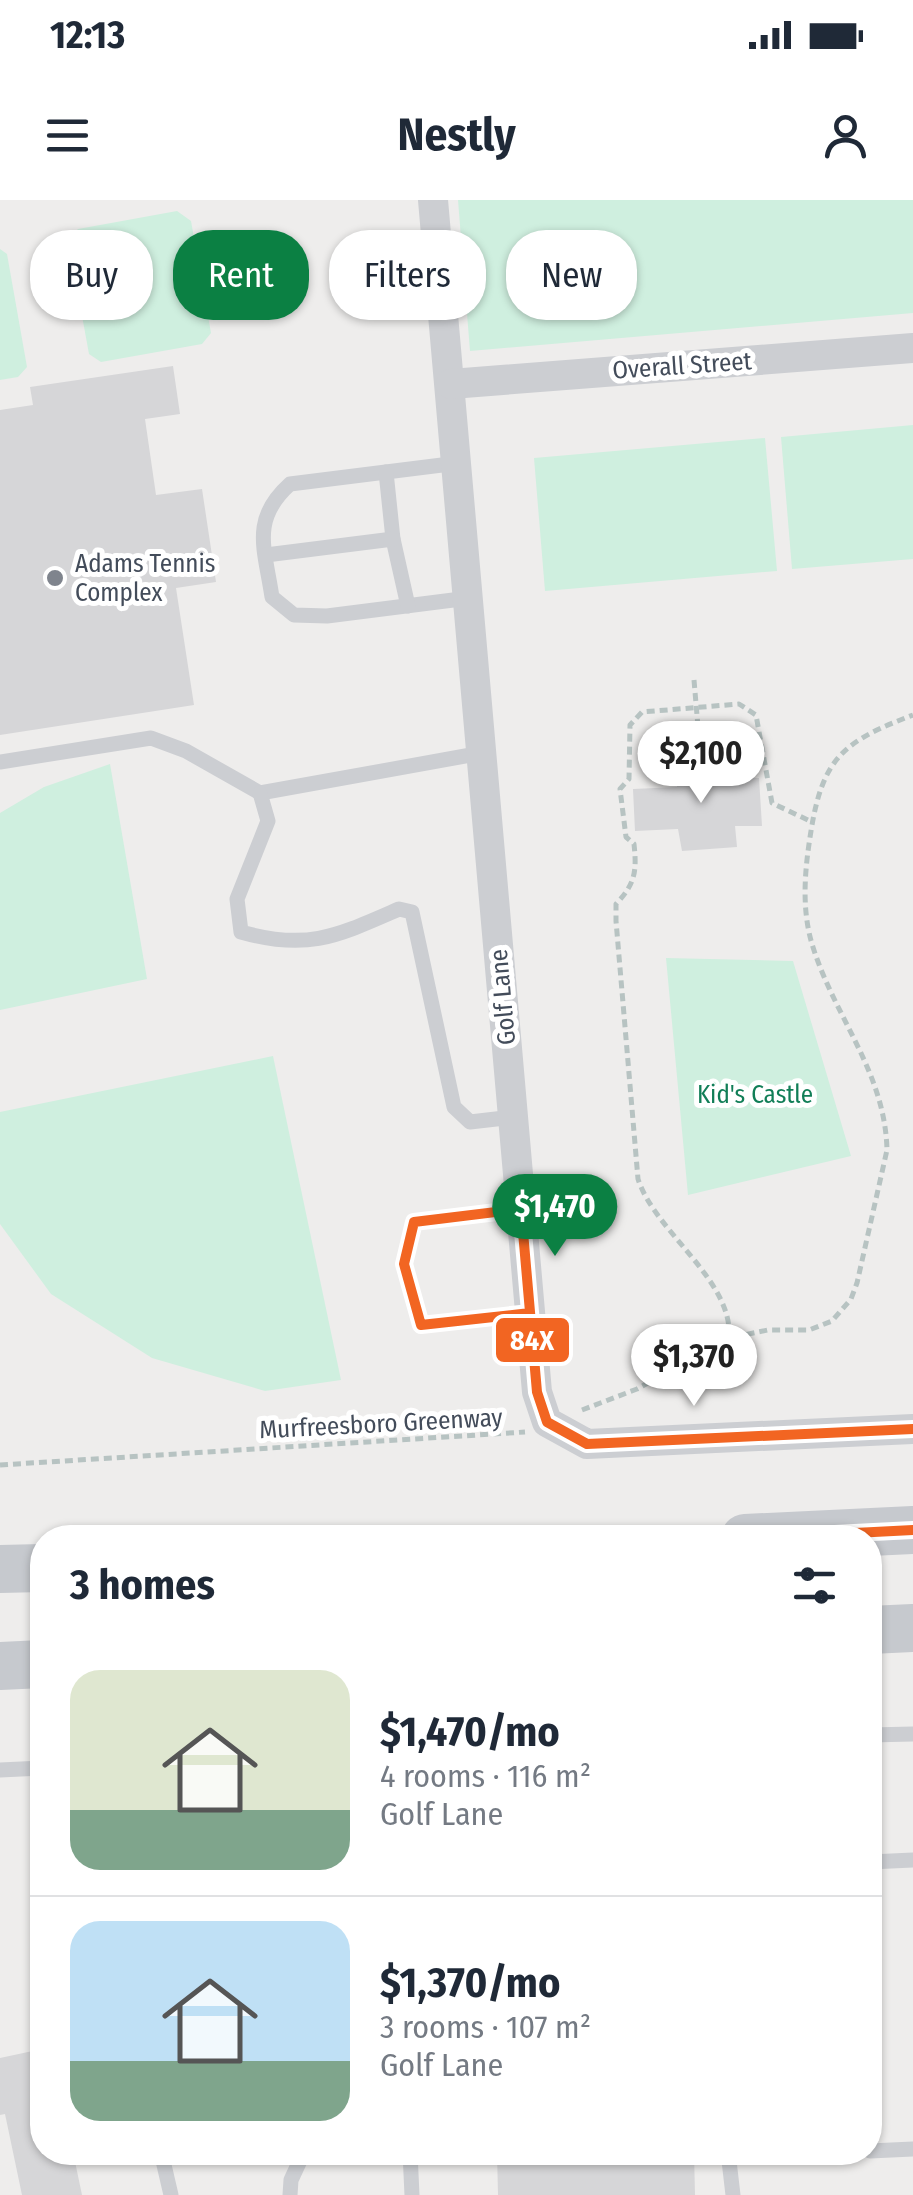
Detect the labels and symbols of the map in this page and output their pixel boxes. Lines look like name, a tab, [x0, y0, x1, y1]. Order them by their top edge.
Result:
street label: Overall Street	[611, 346, 753, 386]
place label: Adams Tennis Complex	[75, 549, 215, 608]
marker: Adams Tennis Complex	[44, 567, 66, 589]
pin: $2,100	[620, 721, 782, 806]
street label: Golf Lane	[484, 948, 522, 1046]
park label: Kid's Castle	[697, 1080, 813, 1110]
pin: $1,470	[474, 1174, 636, 1259]
line badge: 84X	[494, 1316, 571, 1364]
text: 84X	[510, 1324, 555, 1357]
pin: $1,370	[613, 1324, 775, 1409]
street label: Murfreesboro Greenway	[259, 1403, 503, 1445]

